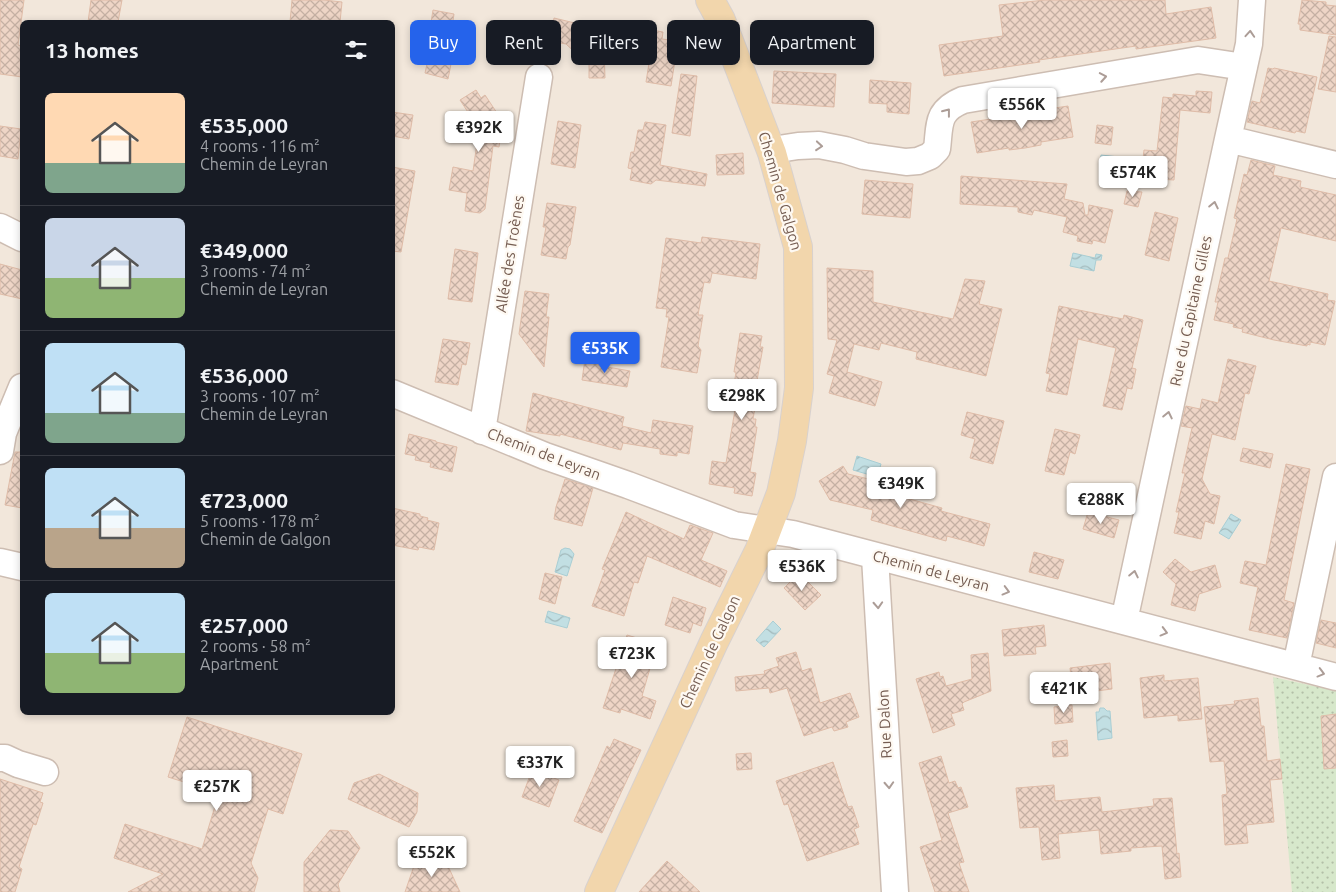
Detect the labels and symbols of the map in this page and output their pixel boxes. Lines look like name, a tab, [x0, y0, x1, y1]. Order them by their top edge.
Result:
one-way arrow	[1245, 30, 1256, 38]
one-way arrow	[1098, 72, 1107, 82]
pin: €556K	[987, 88, 1057, 130]
one-way arrow	[941, 109, 949, 118]
pin: €392K	[444, 110, 514, 153]
street label: Chemin de Galgon	[755, 130, 806, 252]
one-way arrow	[816, 140, 824, 151]
pin: €574K	[1098, 156, 1168, 198]
street label: Allée des Troènes	[492, 194, 527, 314]
one-way arrow	[1208, 200, 1218, 209]
street label: Rue du Capitaine Gilles	[1166, 234, 1215, 388]
pin: €535K	[570, 332, 640, 374]
pin: €298K	[707, 378, 777, 421]
one-way arrow	[1163, 410, 1173, 419]
street label: Chemin de Leyran	[485, 424, 603, 483]
pin: €349K	[866, 466, 936, 509]
pin: €288K	[1066, 482, 1136, 525]
street label: Chemin de Leyran	[871, 547, 991, 594]
pin: €536K	[767, 550, 837, 592]
one-way arrow	[1128, 569, 1139, 578]
one-way arrow	[1002, 585, 1011, 596]
street label: Chemin de Galgon	[676, 593, 743, 711]
one-way arrow	[872, 601, 883, 609]
one-way arrow	[1159, 626, 1168, 637]
pin: €723K	[597, 636, 667, 679]
one-way arrow	[1316, 667, 1325, 678]
pin: €421K	[1029, 672, 1099, 714]
street label: Rue Dalon	[874, 689, 895, 759]
pin: €337K	[505, 746, 575, 788]
pin: €257K	[182, 770, 252, 812]
one-way arrow	[883, 781, 894, 789]
pin: €552K	[397, 836, 467, 878]

